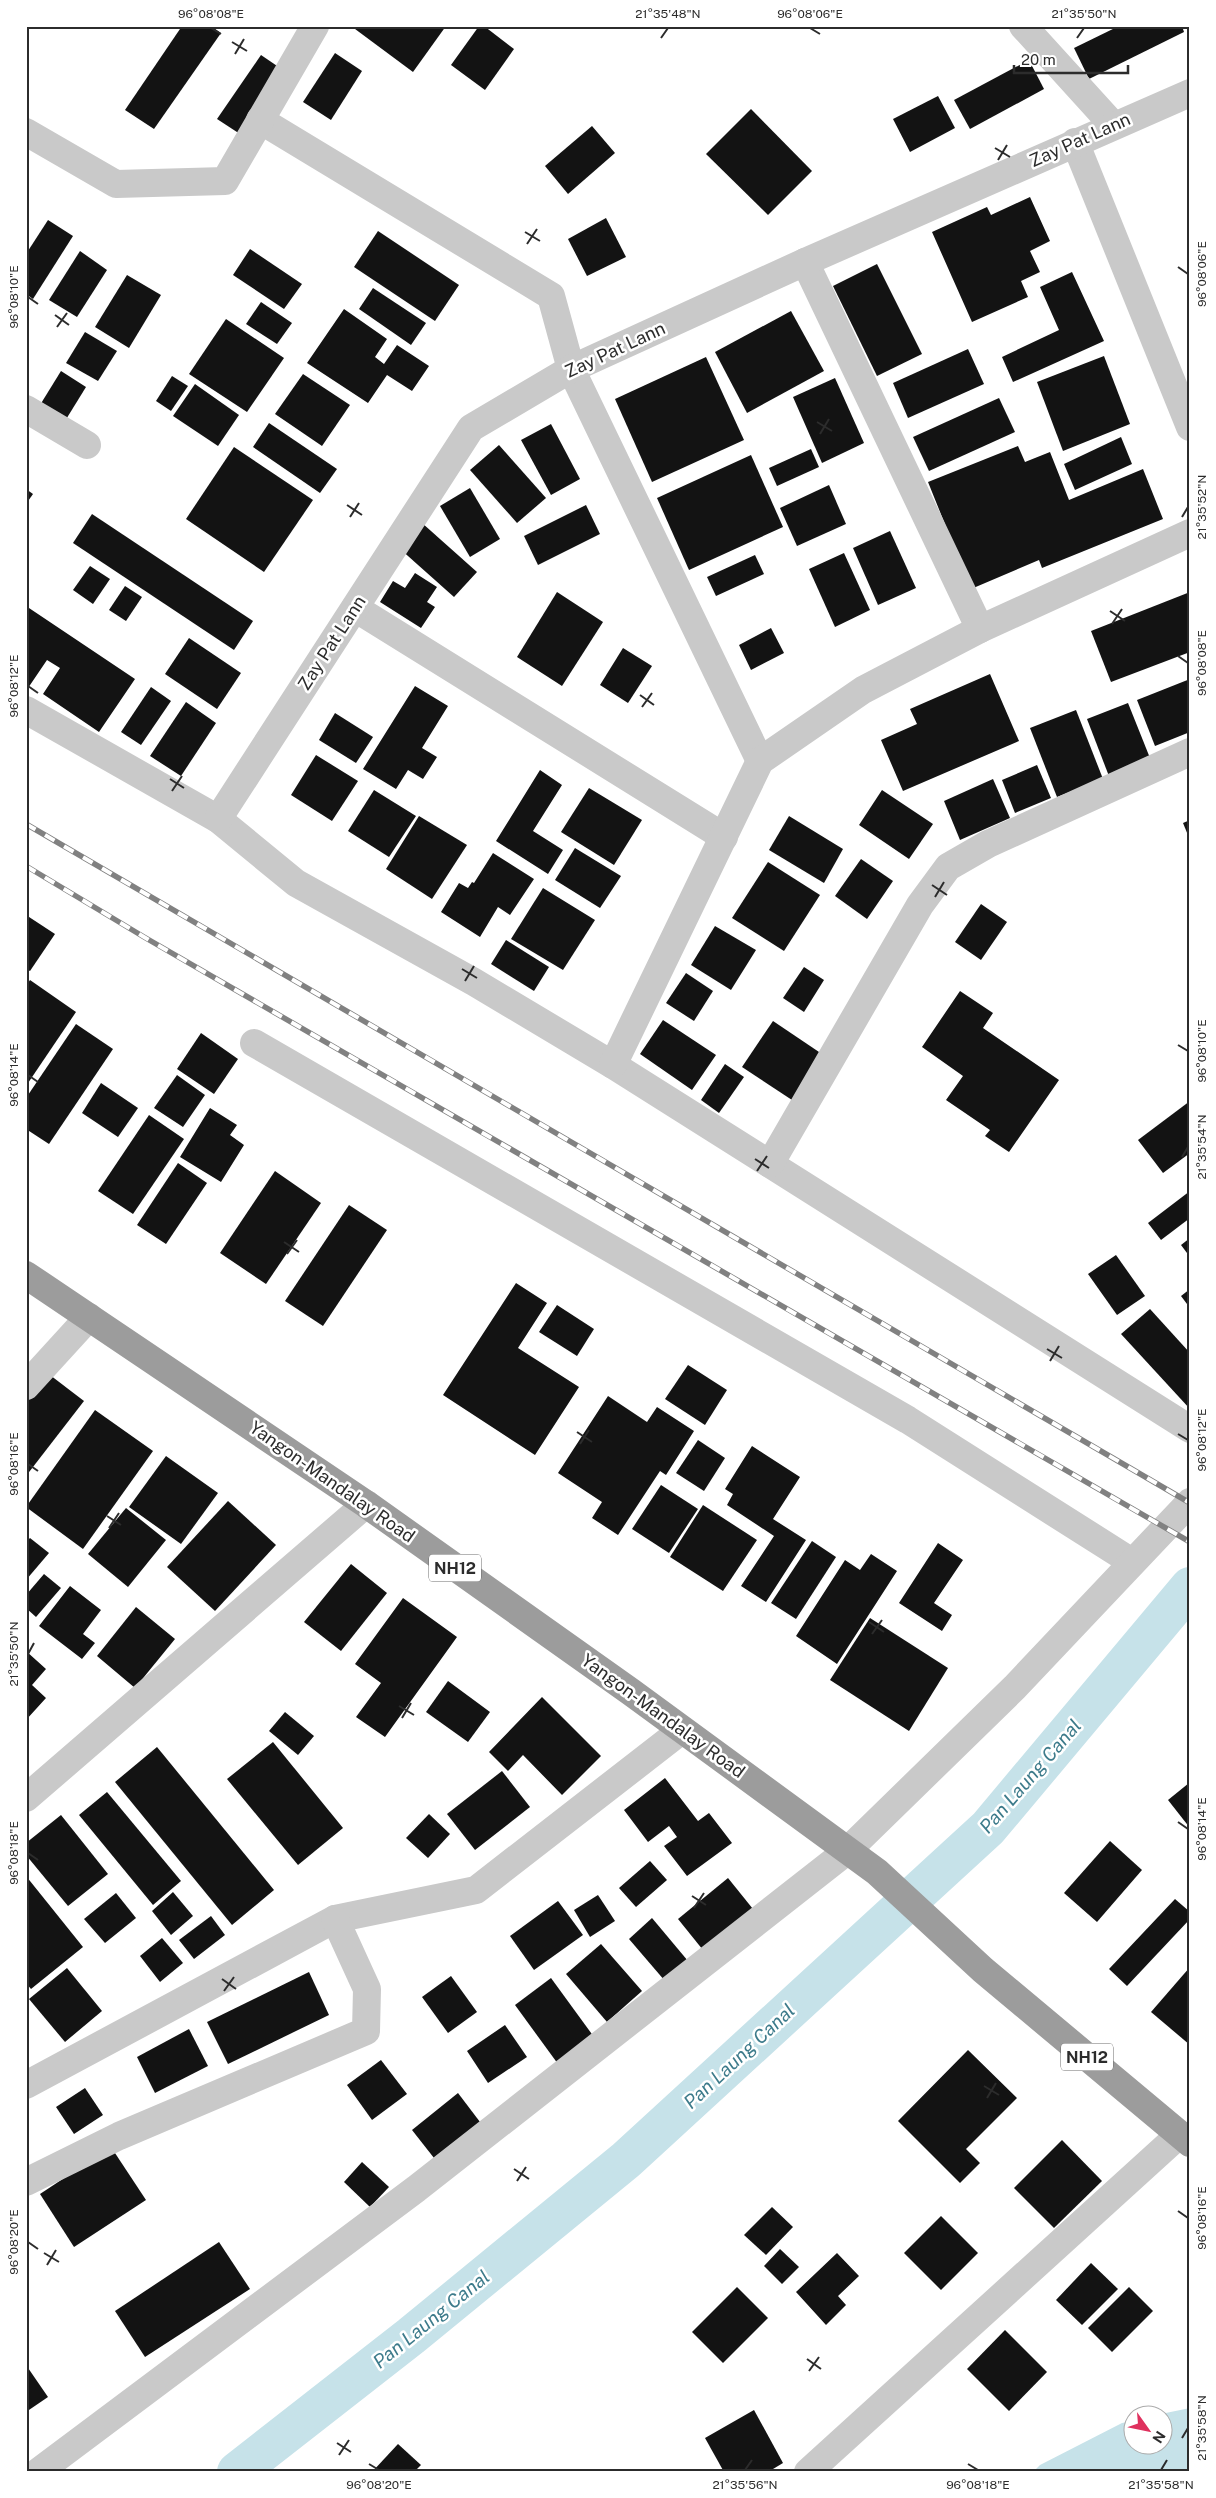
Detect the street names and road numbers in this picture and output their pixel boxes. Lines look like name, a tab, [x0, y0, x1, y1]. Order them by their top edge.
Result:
street label: Zay Pat Lann	[1026, 108, 1133, 171]
street label: Zay Pat Lann	[561, 317, 668, 382]
street label: Zay Pat Lann	[293, 592, 370, 694]
street label: Yangon-Mandalay Road	[246, 1417, 419, 1547]
road number: NH12	[429, 1555, 481, 1582]
street label: Yangon-Mandalay Road	[577, 1649, 749, 1782]
road number: NH12	[1061, 2044, 1113, 2070]

